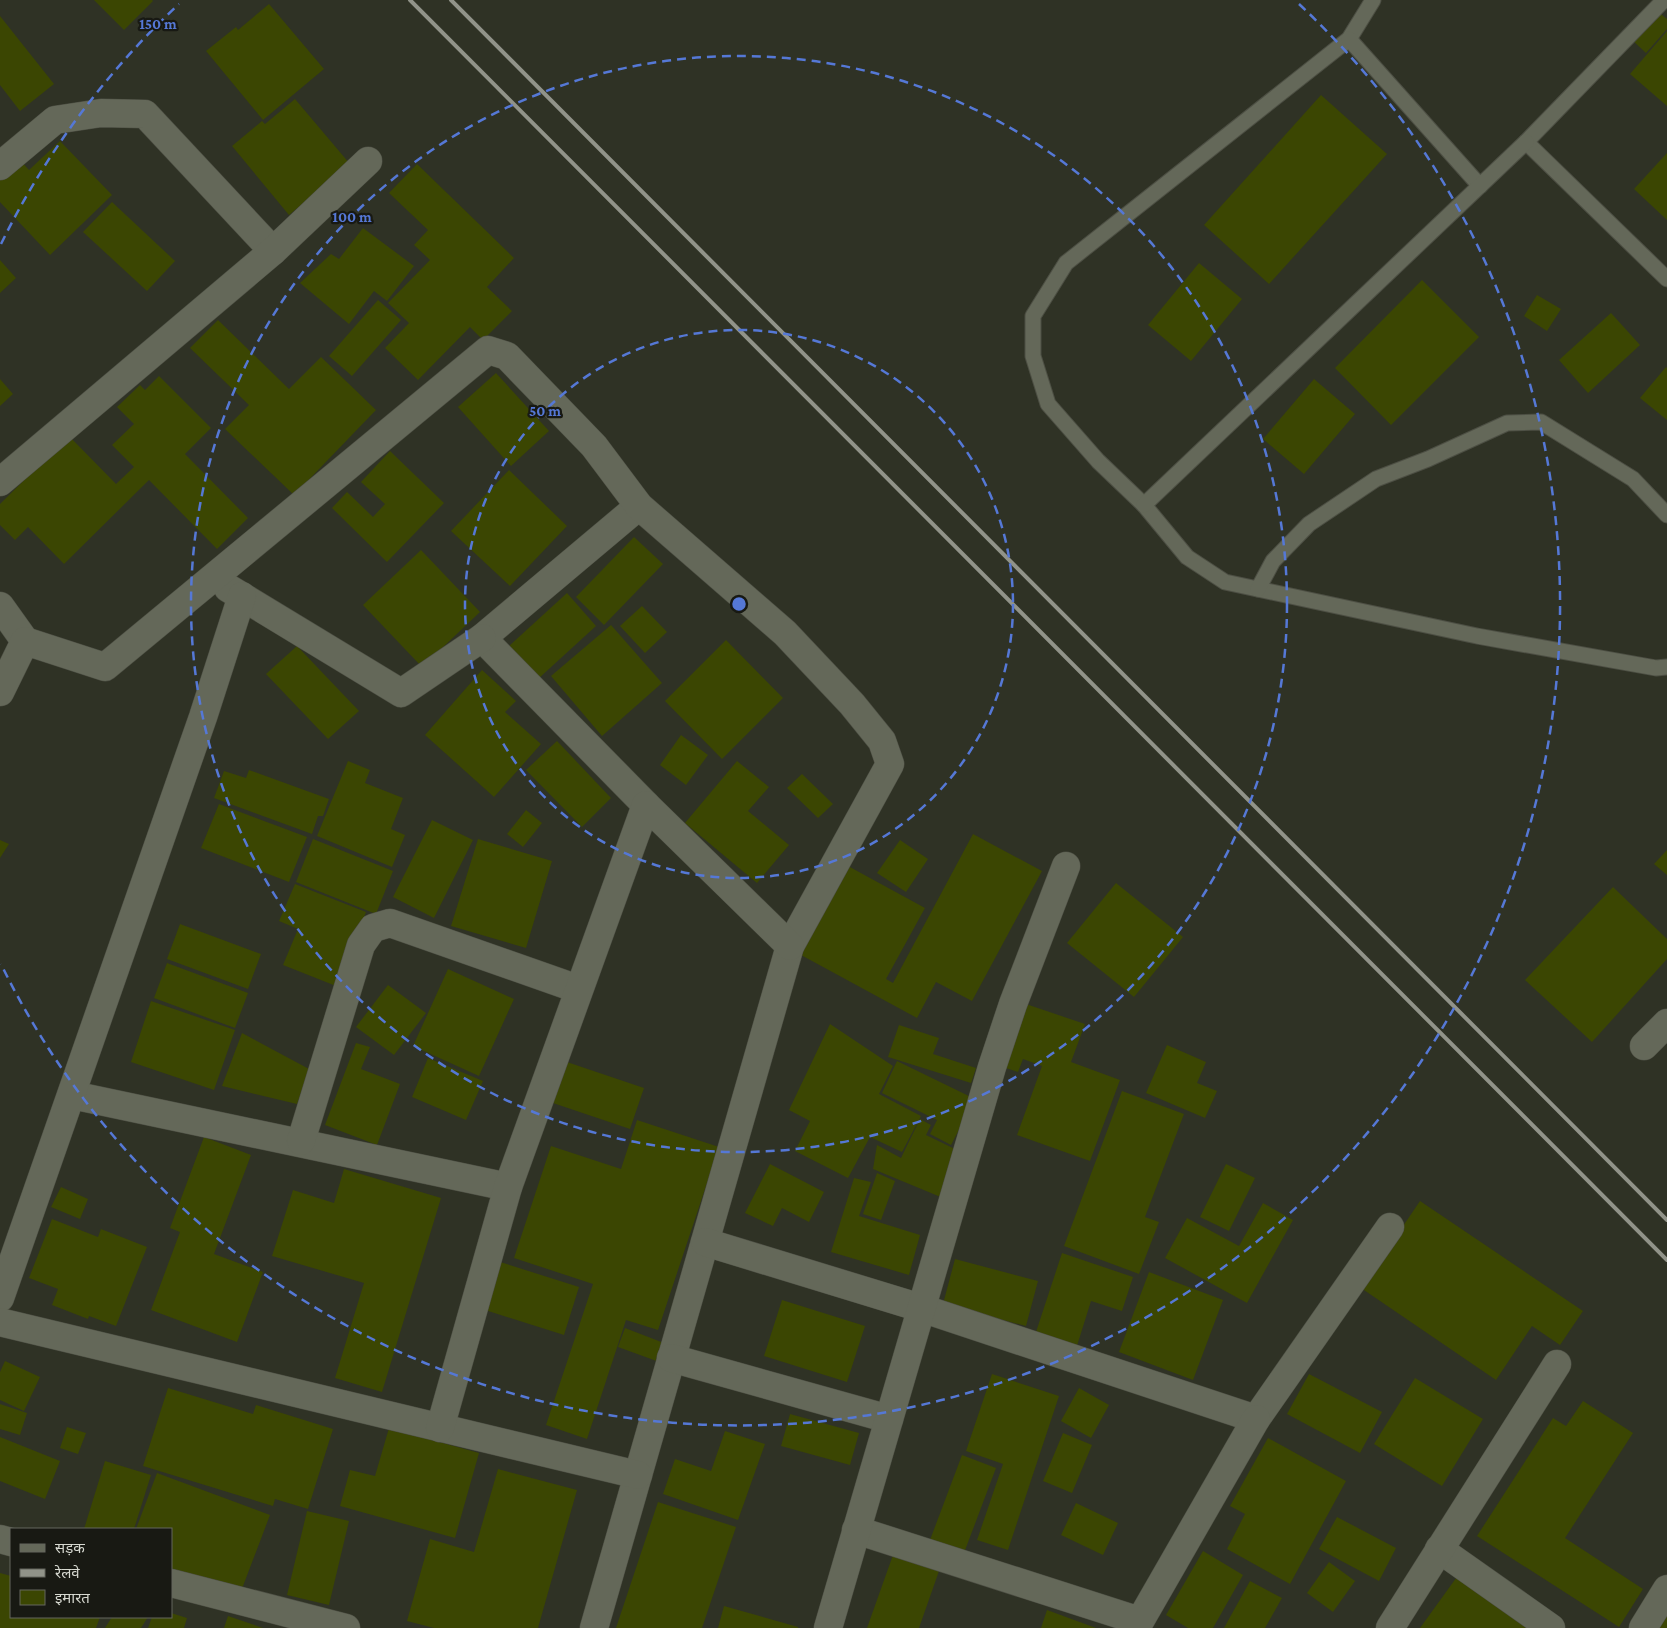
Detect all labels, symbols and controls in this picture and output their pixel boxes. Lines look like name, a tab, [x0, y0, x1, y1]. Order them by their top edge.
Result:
text: 150 m	[139, 16, 177, 32]
text: 100 m	[332, 209, 372, 225]
text: 50 m	[529, 403, 561, 419]
centre of rings	[730, 595, 748, 613]
legend	[10, 1528, 172, 1618]
text: सड़क	[55, 1540, 85, 1556]
text: रेलवे	[54, 1564, 80, 1581]
text: इमारत	[55, 1590, 90, 1606]

